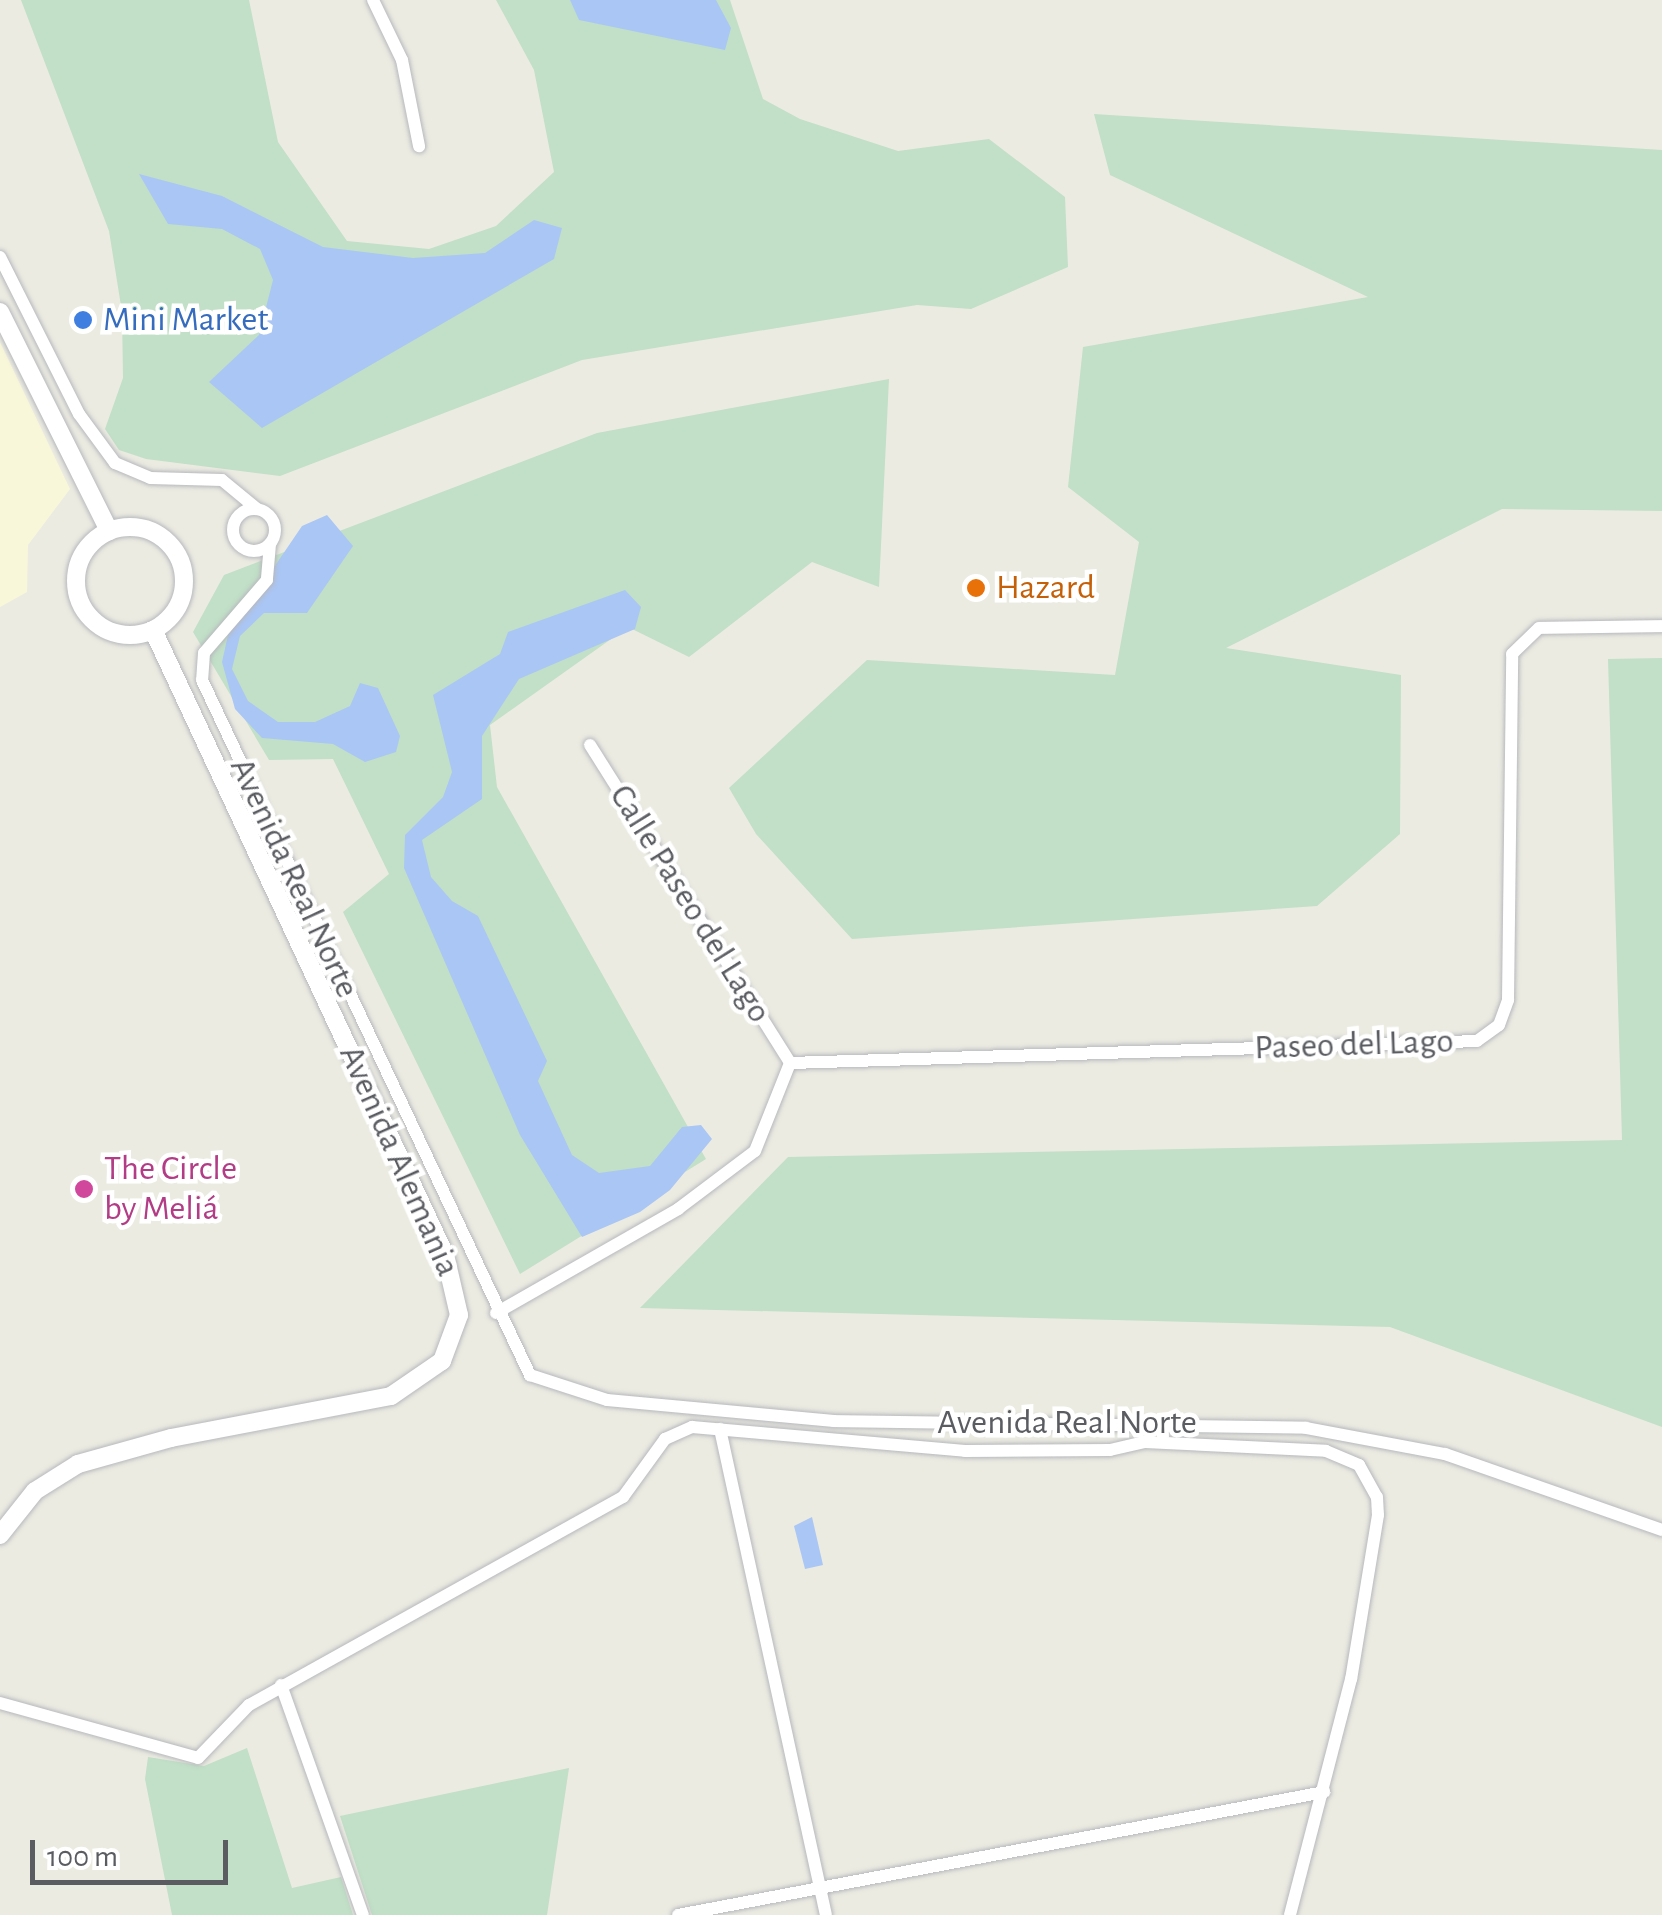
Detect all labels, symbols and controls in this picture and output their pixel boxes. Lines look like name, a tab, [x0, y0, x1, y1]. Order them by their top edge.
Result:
place label: Mini Market	[103, 299, 269, 341]
marker: Mini Market	[72, 309, 94, 331]
place label: Hazard	[996, 567, 1095, 609]
marker: Hazard	[965, 577, 987, 599]
street label: Avenida Real Norte	[220, 751, 368, 1005]
street label: Calle Paseo del Lago	[600, 777, 780, 1031]
street label: Paseo del Lago	[1254, 1021, 1454, 1069]
street label: Avenida Alemania	[329, 1039, 469, 1283]
place label: The Circle by Meliá	[104, 1148, 237, 1230]
marker: The Circle by Meliá	[73, 1178, 95, 1200]
street label: Avenida Real Norte	[937, 1402, 1197, 1444]
scale bar	[35, 1820, 232, 1882]
text: 100 m	[47, 1842, 118, 1872]

